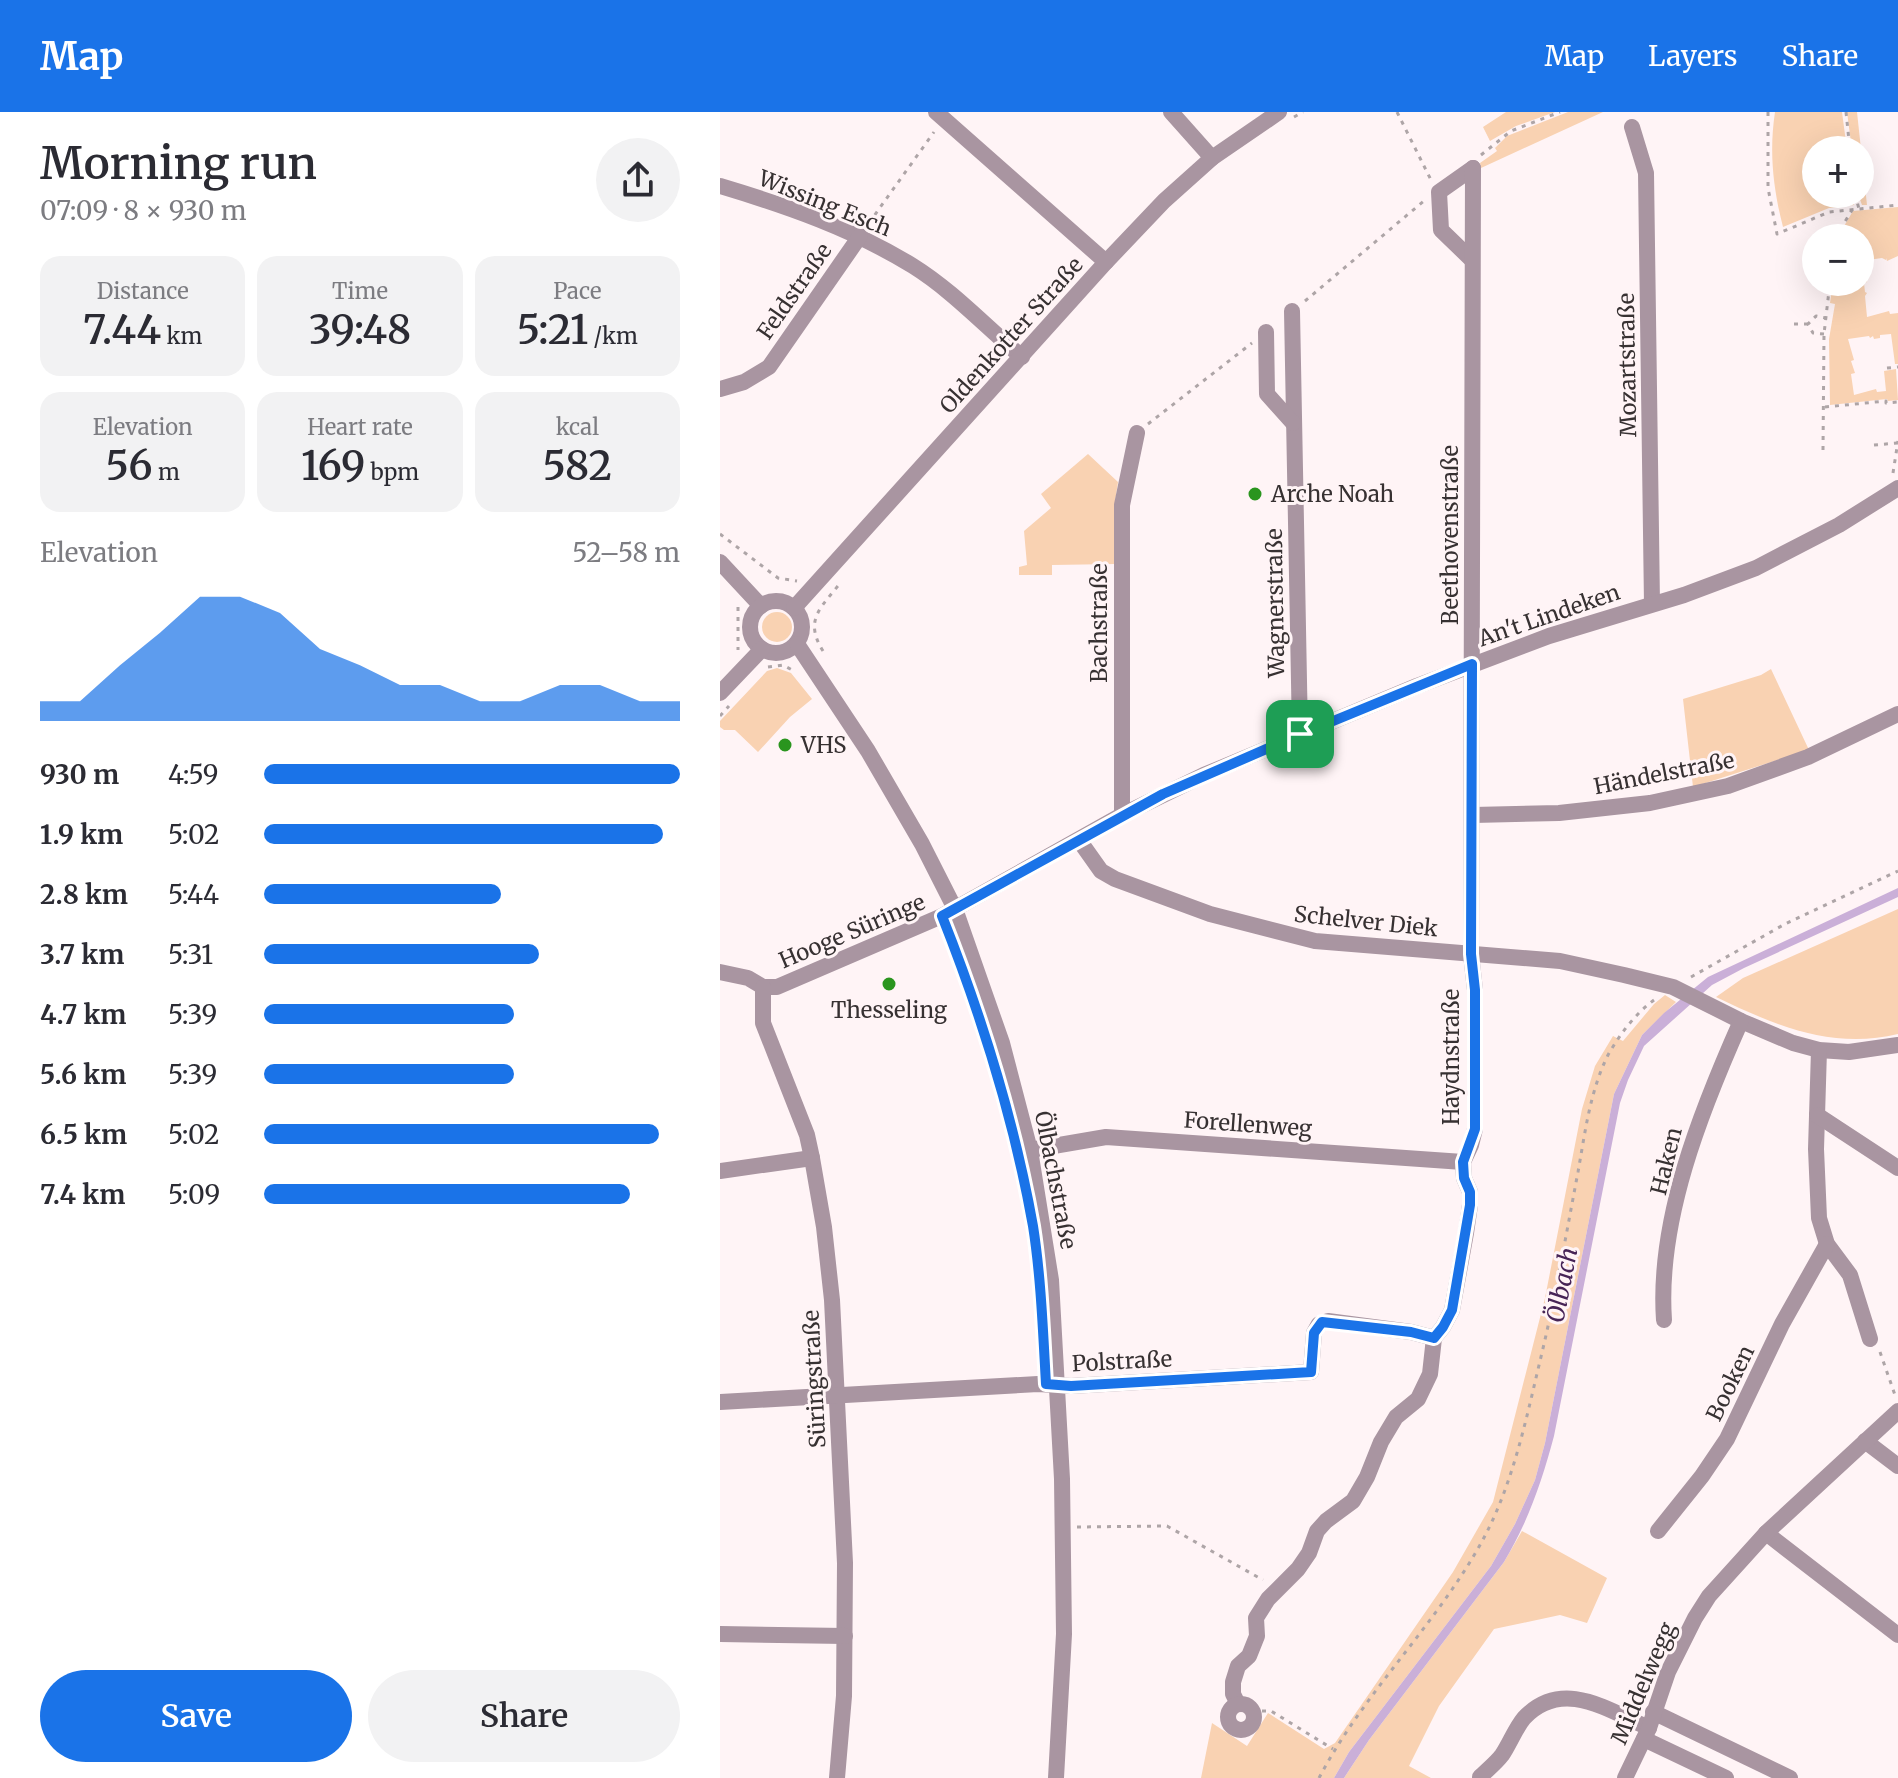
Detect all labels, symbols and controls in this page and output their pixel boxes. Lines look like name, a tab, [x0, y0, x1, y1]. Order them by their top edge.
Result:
text: Map	[40, 33, 124, 80]
text: Map	[1544, 38, 1604, 74]
text: Layers	[1648, 38, 1737, 74]
text: Share	[1781, 38, 1858, 74]
text: Morning run	[40, 136, 317, 191]
map controls	[1802, 136, 1874, 296]
button: +	[1802, 136, 1874, 208]
button: share	[596, 138, 680, 222]
street label: Wissing Esch	[754, 163, 896, 242]
text: 07:09 · 8 × 930 m	[40, 194, 247, 227]
button: −	[1802, 224, 1874, 296]
street label: Feldstraße	[751, 237, 837, 345]
street label: Oldenkotter Straße	[933, 251, 1089, 419]
text: Distance	[97, 277, 189, 305]
text: Time	[332, 277, 388, 305]
text: Pace	[553, 277, 601, 305]
street label: Mozartstraße	[1612, 293, 1642, 437]
text: 7.44	[83, 305, 161, 355]
text: 39:48	[309, 305, 411, 355]
text: 5:21	[517, 305, 588, 355]
text: km	[161, 322, 202, 350]
text: /km	[588, 322, 638, 350]
text: Elevation	[93, 413, 193, 441]
text: Heart rate	[307, 413, 413, 441]
text: kcal	[556, 413, 599, 441]
text: 56	[106, 441, 153, 491]
text: 169	[301, 441, 365, 491]
text: 582	[542, 441, 612, 491]
street label: Beethovenstraße	[1436, 445, 1464, 625]
text: m	[153, 458, 180, 486]
text: bpm	[365, 458, 419, 486]
place label: Arche Noah	[1270, 480, 1395, 508]
marker: Arche Noah	[1246, 485, 1264, 503]
street label: Wagnerstraße	[1260, 528, 1290, 679]
text: Elevation	[40, 536, 158, 569]
text: 52–58 m	[572, 536, 680, 569]
street label: Bachstraße	[1085, 563, 1113, 683]
street label: An't Lindeken	[1473, 578, 1624, 653]
pin	[1266, 700, 1334, 768]
icon: arrive	[1278, 712, 1322, 756]
place label: VHS	[800, 731, 846, 759]
marker: VHS	[776, 736, 794, 754]
street label: Händelstraße	[1591, 746, 1737, 800]
text: 930 m	[40, 758, 119, 791]
text: 4:59	[168, 758, 219, 791]
text: 1.9 km	[40, 818, 123, 851]
text: 5:02	[168, 818, 219, 851]
text: 2.8 km	[40, 878, 128, 911]
text: 5:44	[168, 878, 219, 911]
street label: Hooge Süringe	[775, 888, 929, 974]
street label: Schelver Diek	[1293, 900, 1439, 942]
text: 3.7 km	[40, 938, 124, 971]
text: 5:31	[168, 938, 213, 971]
marker: Thesseling	[880, 975, 898, 993]
street label: Haydnstraße	[1437, 989, 1465, 1125]
place label: Thesseling	[831, 996, 947, 1024]
text: 4.7 km	[40, 998, 127, 1031]
text: 5:39	[168, 998, 217, 1031]
text: 5.6 km	[40, 1058, 126, 1091]
text: 5:39	[168, 1058, 217, 1091]
street label: Forellenweg	[1183, 1106, 1313, 1142]
street label: Ölbachstraße	[1029, 1109, 1083, 1251]
text: 6.5 km	[40, 1118, 127, 1151]
text: 5:02	[168, 1118, 219, 1151]
street label: Haken	[1644, 1124, 1688, 1198]
text: 7.4 km	[40, 1178, 125, 1211]
text: 5:09	[168, 1178, 220, 1211]
water label: Ölbach	[1540, 1245, 1584, 1325]
street label: Süringstraße	[796, 1309, 832, 1449]
street label: Booken	[1700, 1340, 1760, 1425]
street label: Polstraße	[1071, 1344, 1173, 1378]
street label: Middelwegg	[1605, 1618, 1681, 1748]
button: Save	[40, 1670, 352, 1762]
button: Share	[368, 1670, 680, 1762]

